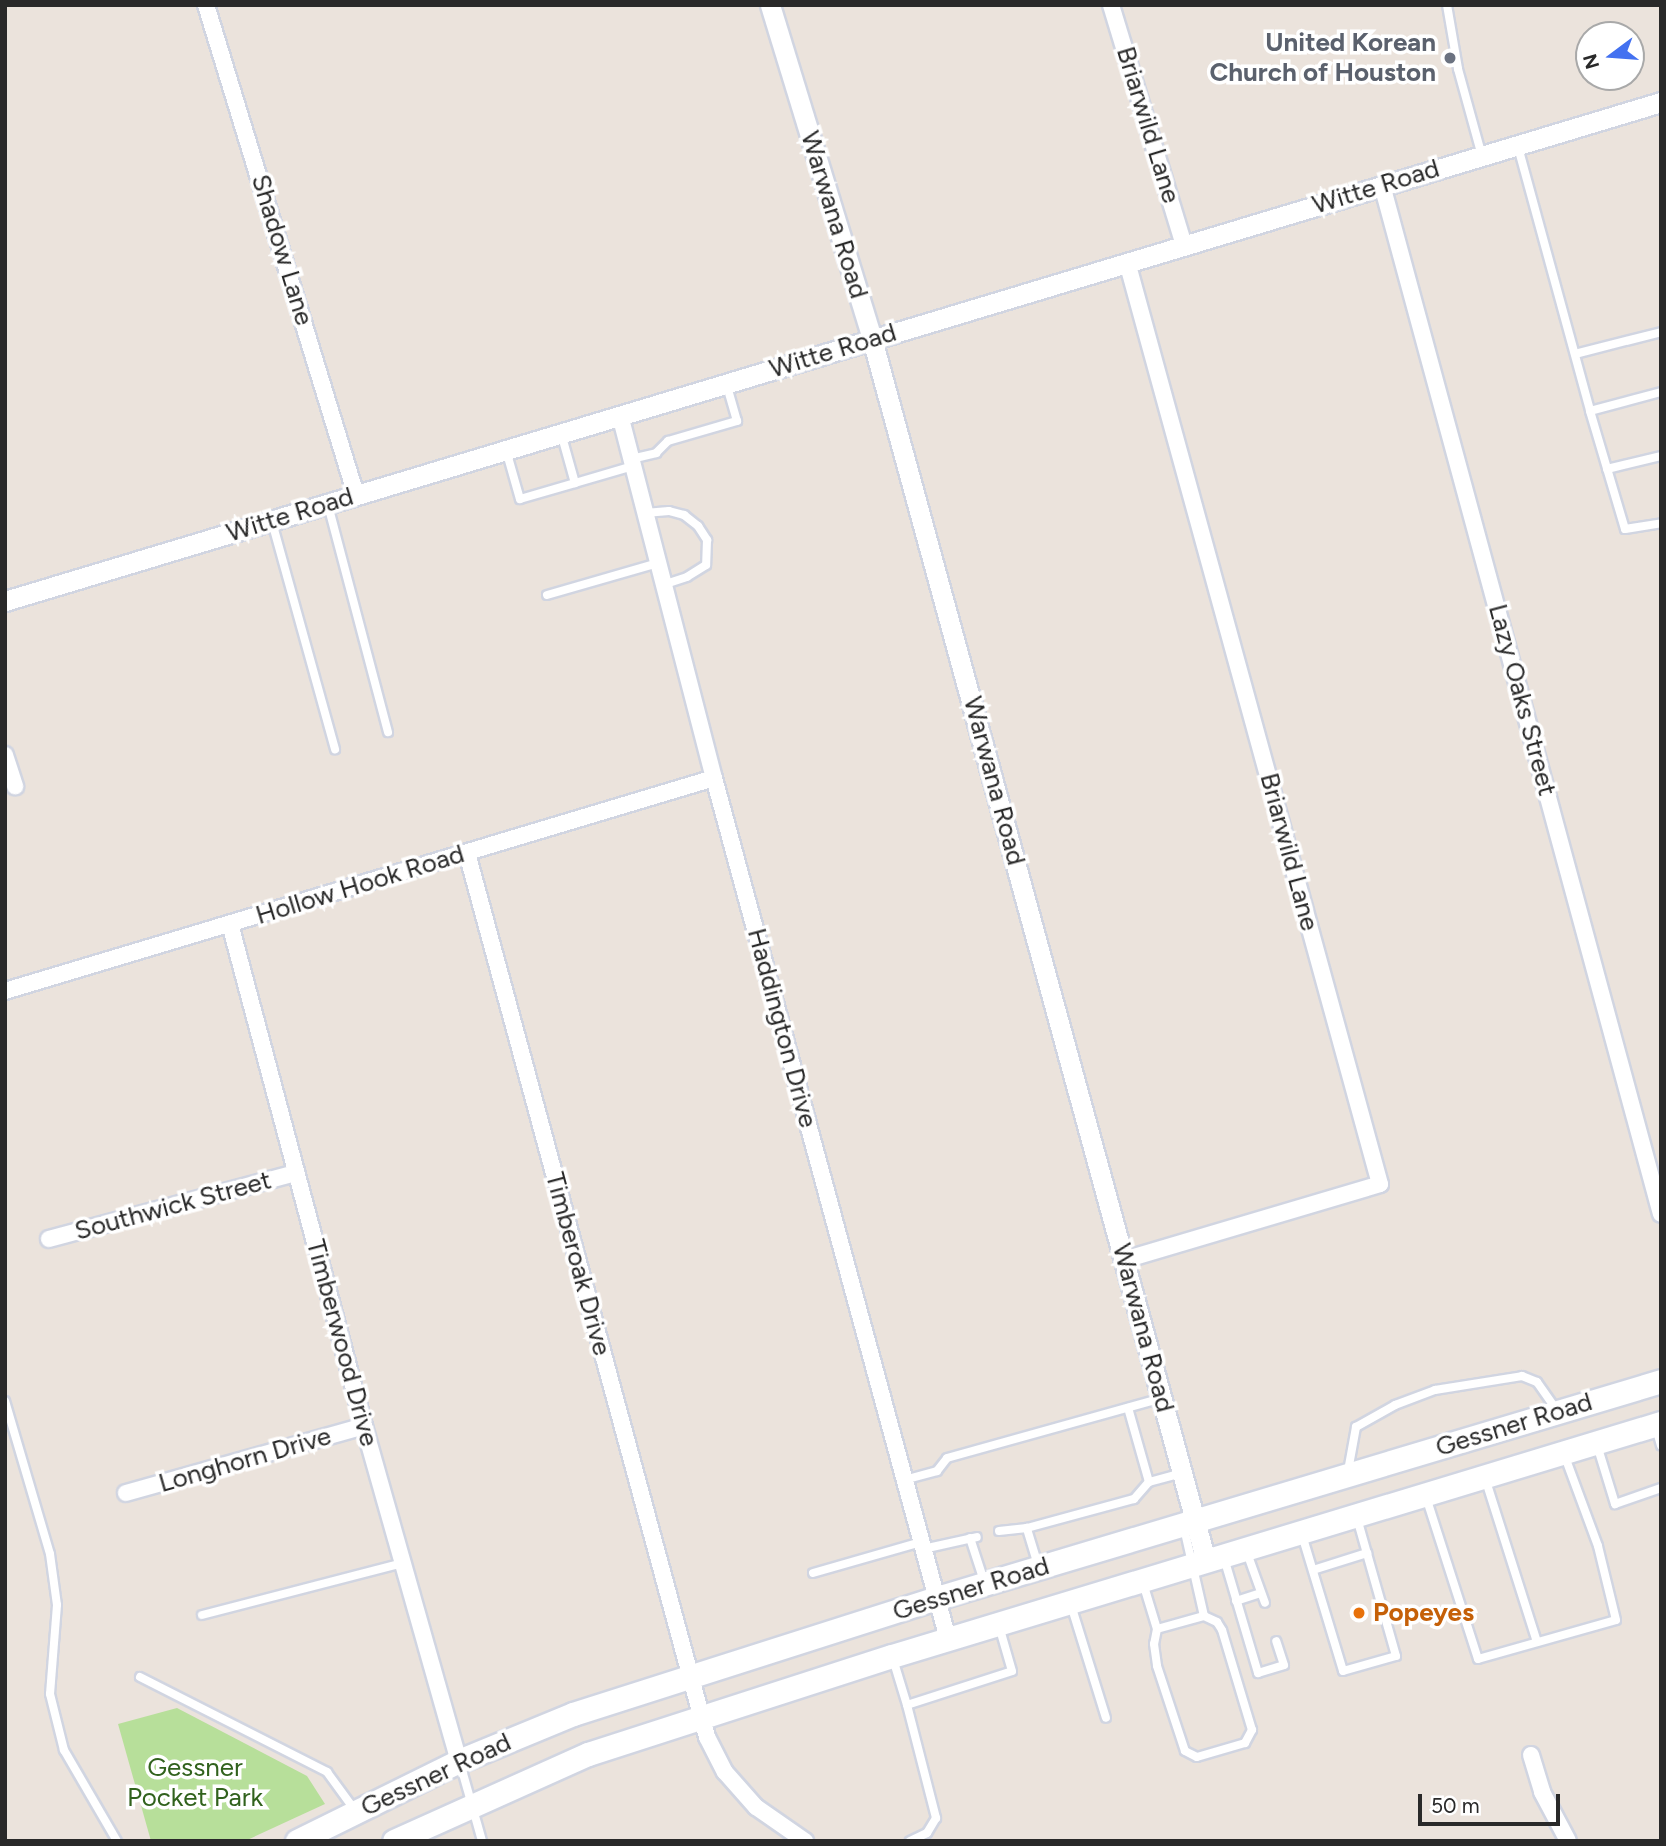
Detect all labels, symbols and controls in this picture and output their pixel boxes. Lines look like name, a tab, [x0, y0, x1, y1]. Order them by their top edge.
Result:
north arrow	[1575, 21, 1645, 91]
place label: United Korean Church of Houston	[1209, 27, 1436, 88]
street label: Briarwild Lane	[1109, 43, 1187, 207]
marker: United Korean Church of Houston	[1442, 50, 1458, 66]
text: N	[1578, 51, 1604, 72]
street label: Warwana Road	[794, 128, 874, 302]
street label: Witte Road	[1309, 153, 1443, 221]
street label: Shadow Lane	[244, 171, 320, 329]
street label: Witte Road	[766, 317, 900, 385]
street label: Witte Road	[223, 481, 357, 549]
street label: Lazy Oaks Street	[1481, 601, 1563, 799]
street label: Warwana Road	[957, 693, 1031, 869]
street label: Briarwild Lane	[1253, 770, 1325, 934]
street label: Hollow Hook Road	[252, 838, 468, 932]
street label: Haddington Drive	[740, 925, 824, 1131]
street label: Southwick Street	[71, 1165, 275, 1247]
street label: Timberoak Drive	[539, 1169, 617, 1359]
street label: Timberwood Drive	[299, 1236, 385, 1450]
street label: Warwana Road	[1106, 1240, 1180, 1416]
street label: Gessner Road	[1432, 1386, 1596, 1464]
street label: Longhorn Drive	[155, 1421, 335, 1499]
street label: Gessner Road	[889, 1550, 1053, 1628]
place label: Popeyes	[1373, 1597, 1474, 1629]
marker: Popeyes	[1351, 1605, 1367, 1621]
street label: Gessner Road	[356, 1727, 516, 1823]
park label: Gessner Pocket Park	[127, 1752, 263, 1814]
scale bar	[1421, 1780, 1563, 1824]
text: 50 m	[1431, 1793, 1480, 1818]

